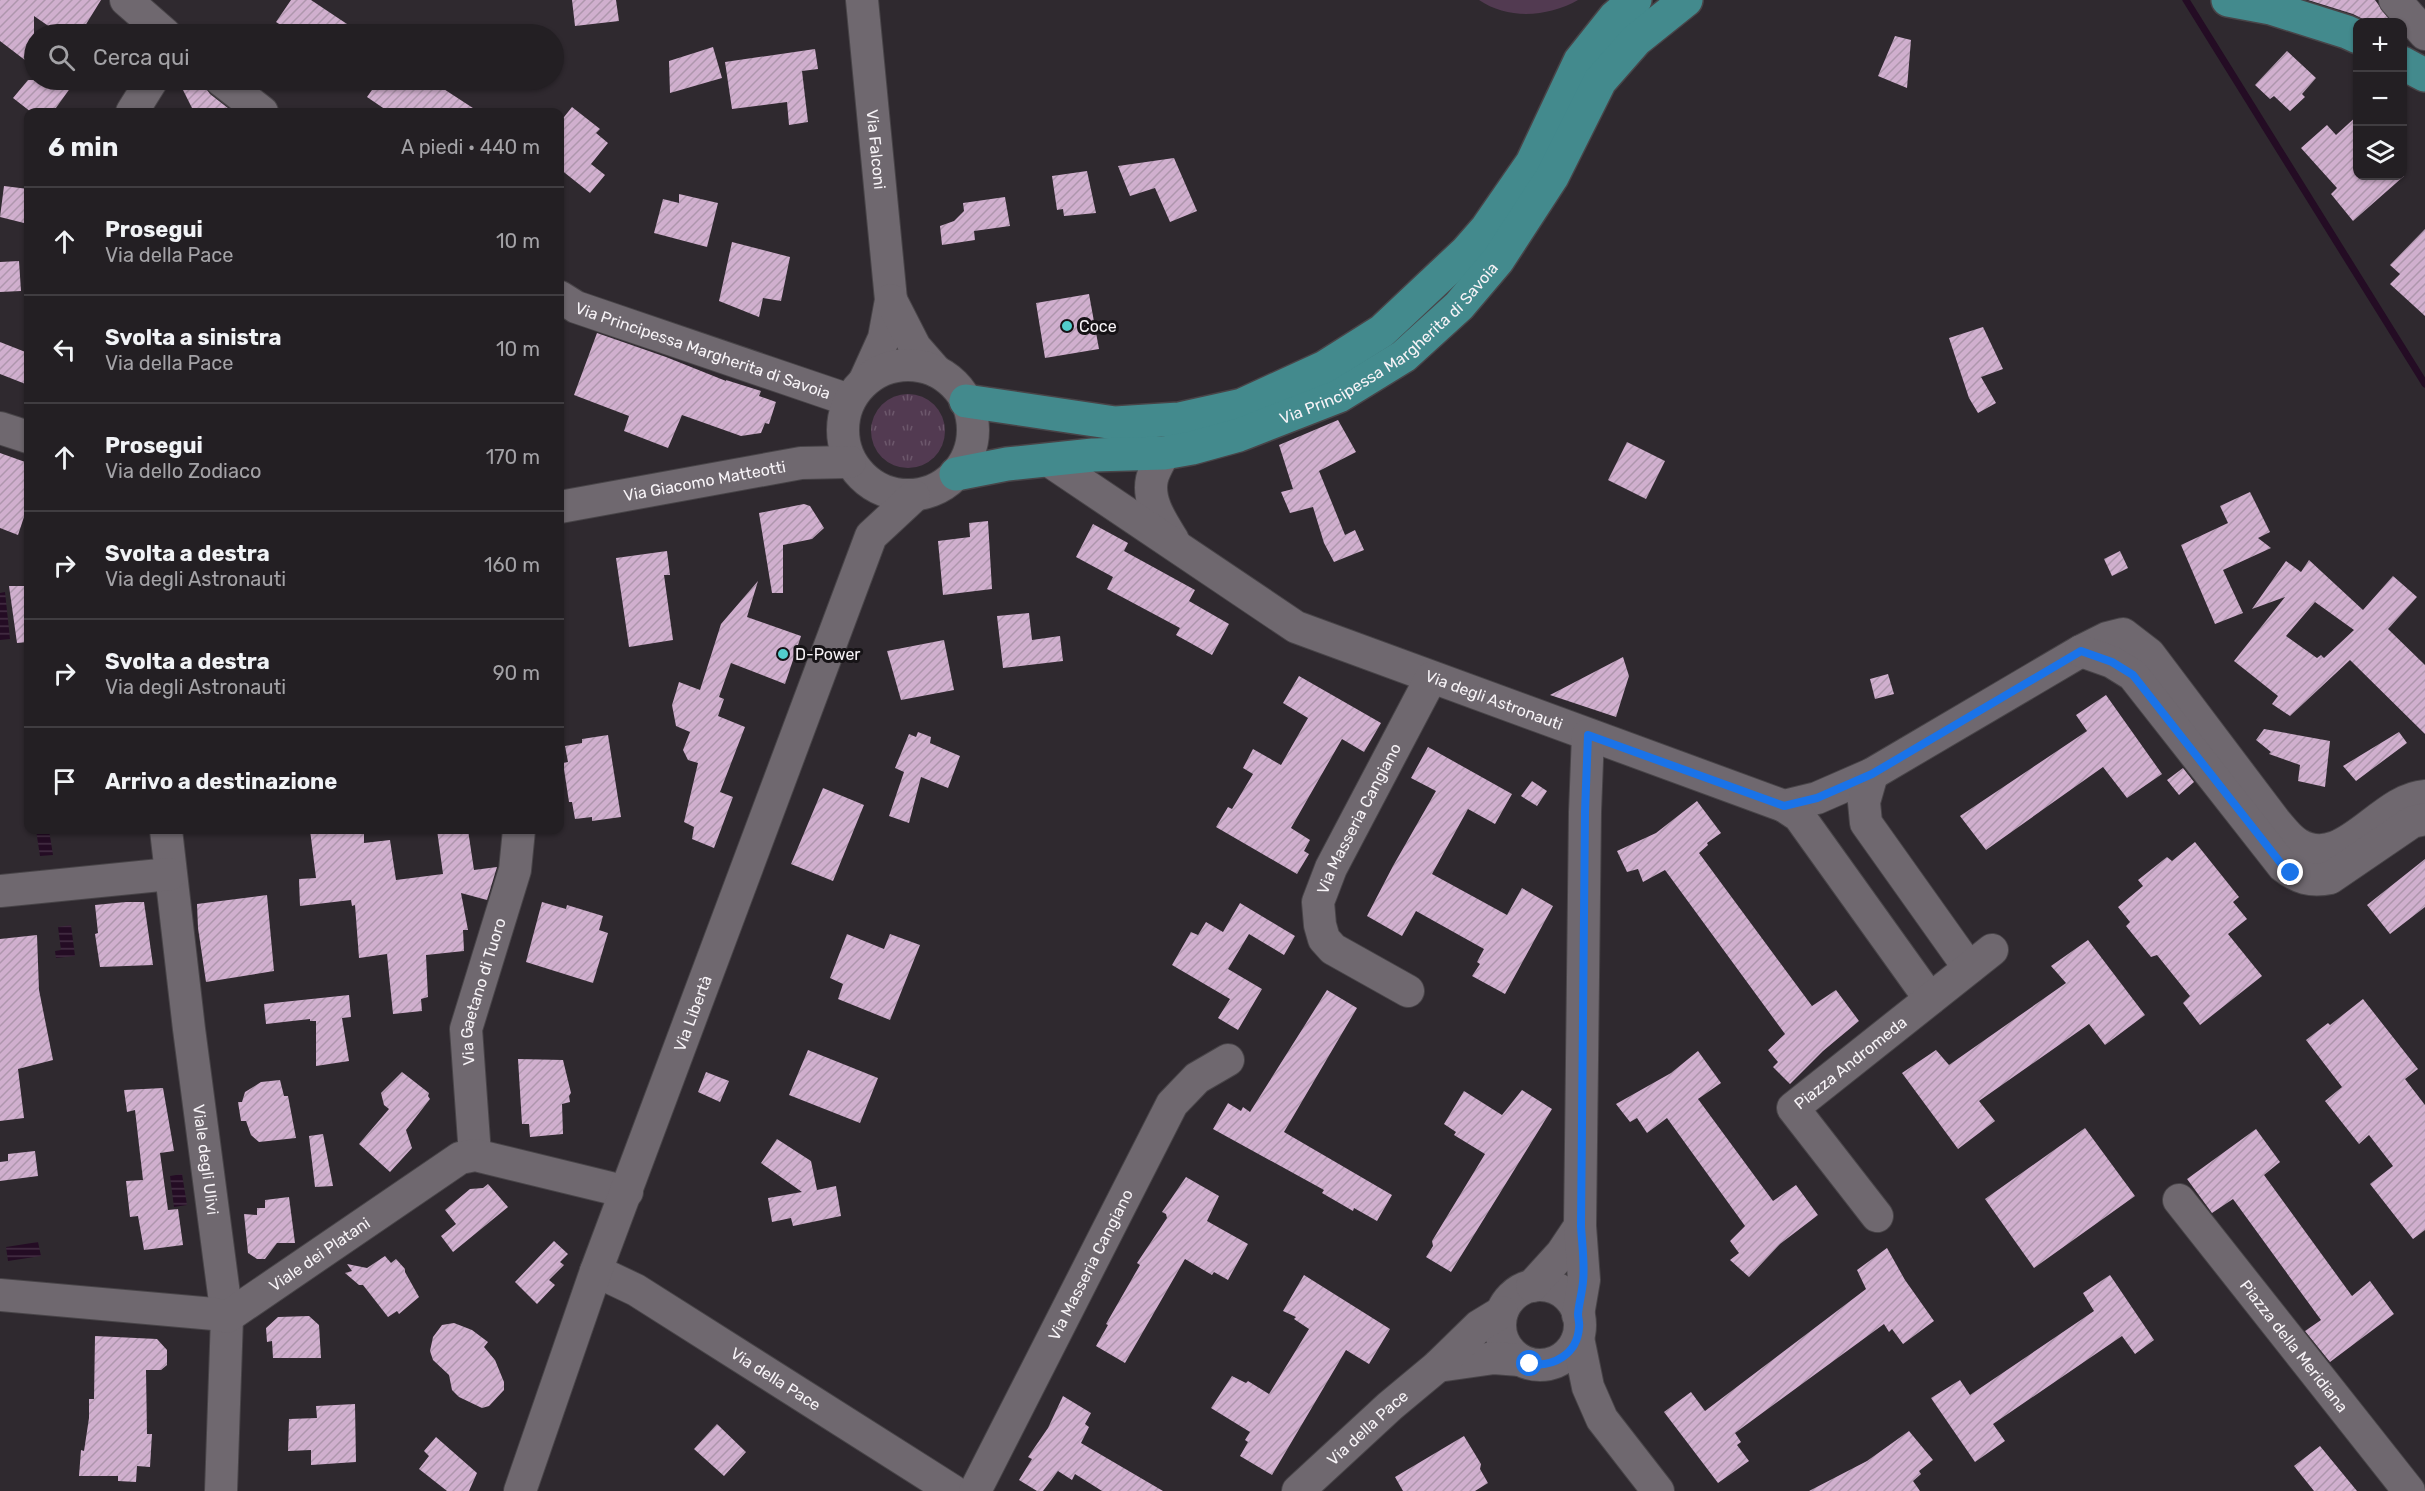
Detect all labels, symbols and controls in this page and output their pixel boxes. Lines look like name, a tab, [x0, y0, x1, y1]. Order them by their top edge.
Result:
map controls	[2353, 18, 2407, 180]
button: +	[2353, 18, 2407, 72]
search box	[24, 24, 564, 90]
icon: search	[45, 41, 78, 74]
text: Cerca qui	[93, 44, 189, 71]
button: −	[2353, 72, 2407, 126]
street label: Via Falconi	[863, 108, 889, 190]
button: layers	[2353, 126, 2407, 180]
text: 6 min	[48, 132, 118, 163]
text: A piedi · 440 m	[401, 135, 540, 159]
text: Prosegui	[105, 216, 203, 243]
icon: ahead	[48, 225, 81, 258]
text: 10 m	[496, 229, 540, 253]
text: Via della Pace	[105, 243, 234, 267]
street label: Via Principessa Margherita di Savoia	[1277, 259, 1502, 428]
street label: Via Principessa Margherita di Savoia	[573, 298, 833, 403]
place label: Coce	[1079, 317, 1117, 336]
marker: Coce	[1060, 319, 1074, 333]
text: Svolta a sinistra	[105, 324, 282, 351]
icon: left	[48, 333, 81, 366]
text: 10 m	[496, 337, 540, 361]
text: Via della Pace	[105, 351, 234, 375]
text: Prosegui	[105, 432, 203, 459]
icon: ahead	[48, 441, 81, 474]
text: 170 m	[486, 445, 540, 469]
street label: Via Giacomo Matteotti	[622, 457, 787, 505]
text: Via dello Zodiaco	[105, 459, 262, 483]
text: Svolta a destra	[105, 540, 270, 567]
icon: right	[48, 549, 81, 582]
text: 160 m	[484, 553, 540, 577]
text: Via degli Astronauti	[105, 567, 286, 591]
place label: D-Power	[795, 645, 860, 664]
marker: D-Power	[776, 647, 790, 661]
text: Svolta a destra	[105, 648, 270, 675]
icon: right	[48, 657, 81, 690]
text: 90 m	[493, 661, 540, 685]
street label: Via degli Astronauti	[1423, 666, 1565, 734]
text: Via degli Astronauti	[105, 675, 286, 699]
street label: Via Masseria Cangiano	[1313, 740, 1405, 897]
icon: arrive	[48, 765, 81, 798]
text: Arrivo a destinazione	[105, 768, 337, 795]
route end	[2277, 859, 2303, 885]
street label: Via Gaetano di Tuoro	[457, 916, 510, 1066]
street label: Via Libertà	[670, 973, 716, 1054]
street label: Piazza Andromeda	[1791, 1012, 1911, 1113]
street label: Viale degli Ulivi	[189, 1103, 222, 1216]
street label: Via Masseria Cangiano	[1044, 1186, 1137, 1344]
street label: Viale dei Platani	[266, 1213, 374, 1295]
street label: Piazza della Meridiana	[2236, 1276, 2352, 1416]
street label: Via della Pace	[727, 1344, 824, 1415]
route start	[1516, 1350, 1542, 1376]
street label: Via della Pace	[1323, 1386, 1412, 1469]

